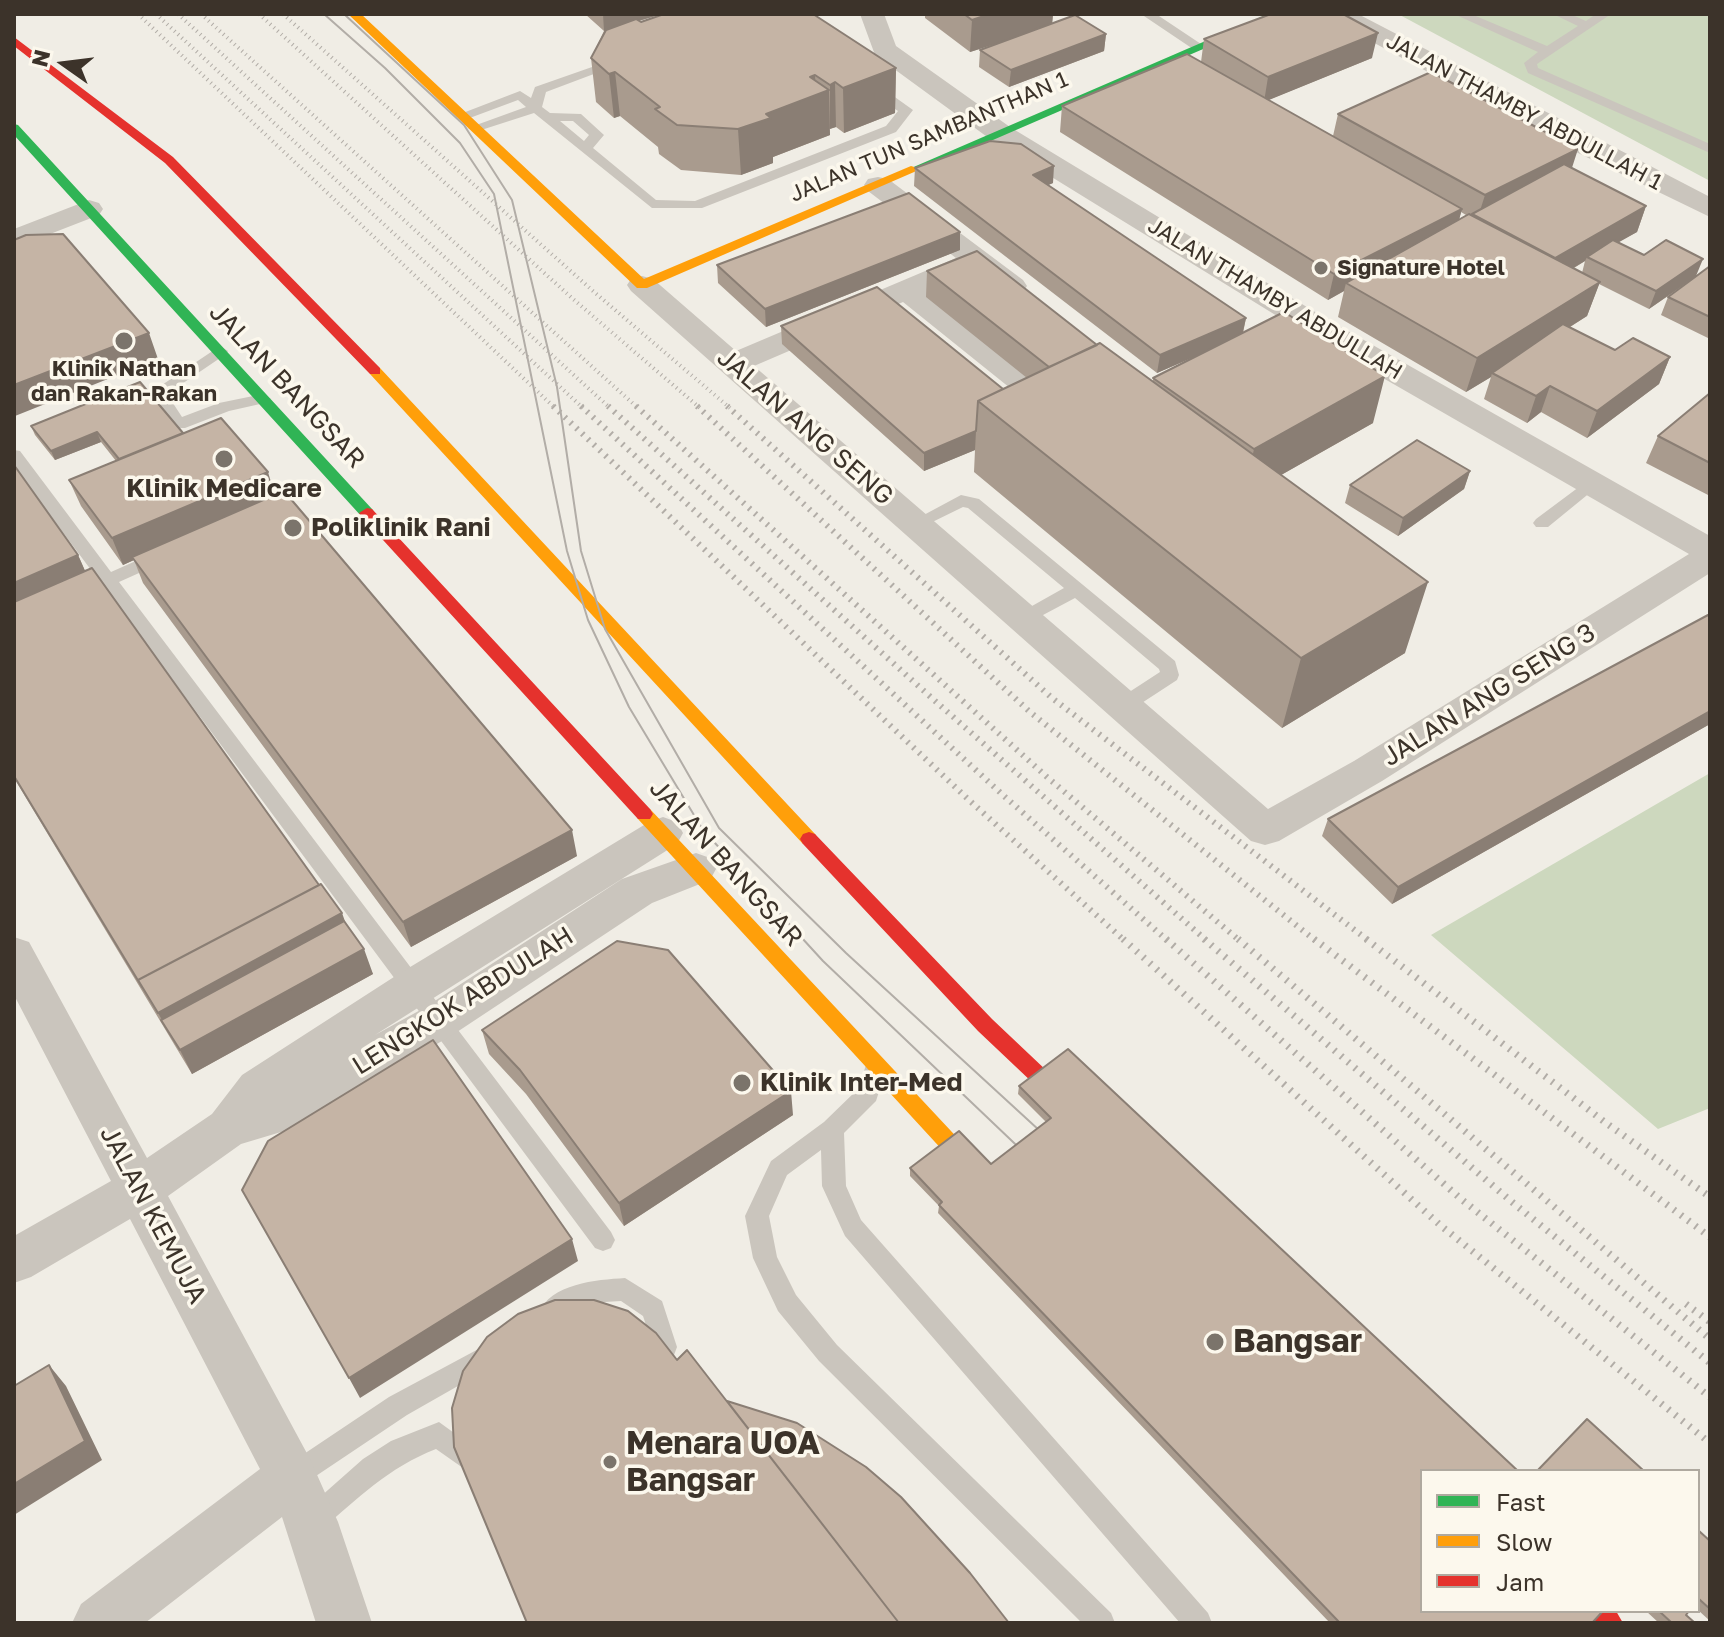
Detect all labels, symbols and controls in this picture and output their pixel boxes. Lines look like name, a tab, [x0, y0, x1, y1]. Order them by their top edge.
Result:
north arrow	[24, 24, 104, 104]
street label: JALAN THAMBY ABDULLAH 1	[1382, 28, 1666, 196]
text: N	[25, 47, 55, 69]
street label: JALAN TUN SAMBANTHAN 1	[786, 66, 1072, 208]
street label: JALAN THAMBY ABDULLAH	[1143, 212, 1407, 386]
place label: Signature Hotel	[1337, 255, 1505, 281]
marker: Signature Hotel	[1312, 259, 1330, 277]
street label: JALAN BANGSAR	[203, 297, 371, 475]
marker: Klinik Nathan dan Rakan-Rakan	[113, 330, 135, 352]
street label: JALAN ANG SENG	[711, 342, 899, 512]
place label: Klinik Nathan dan Rakan-Rakan	[31, 356, 217, 408]
marker: Klinik Medicare	[213, 448, 235, 470]
place label: Klinik Medicare	[126, 473, 322, 505]
place label: Poliklinik Rani	[311, 512, 491, 544]
marker: Poliklinik Rani	[282, 517, 304, 539]
street label: JALAN ANG SENG 3	[1377, 617, 1601, 773]
street label: JALAN BANGSAR	[643, 773, 809, 953]
street label: LENGKOK ABDULAH	[347, 920, 579, 1082]
place label: Klinik Inter-Med	[760, 1067, 962, 1099]
marker: Klinik Inter-Med	[731, 1072, 753, 1094]
street label: JALAN KEMUJA	[93, 1121, 213, 1309]
place label: Bangsar	[1233, 1323, 1362, 1361]
marker: Bangsar	[1204, 1331, 1226, 1353]
place label: Menara UOA Bangsar	[626, 1425, 820, 1500]
marker: Menara UOA Bangsar	[601, 1453, 619, 1471]
legend	[1420, 1469, 1700, 1613]
text: Fast	[1496, 1487, 1546, 1516]
text: Slow	[1496, 1527, 1552, 1556]
text: Jam	[1496, 1567, 1544, 1596]

